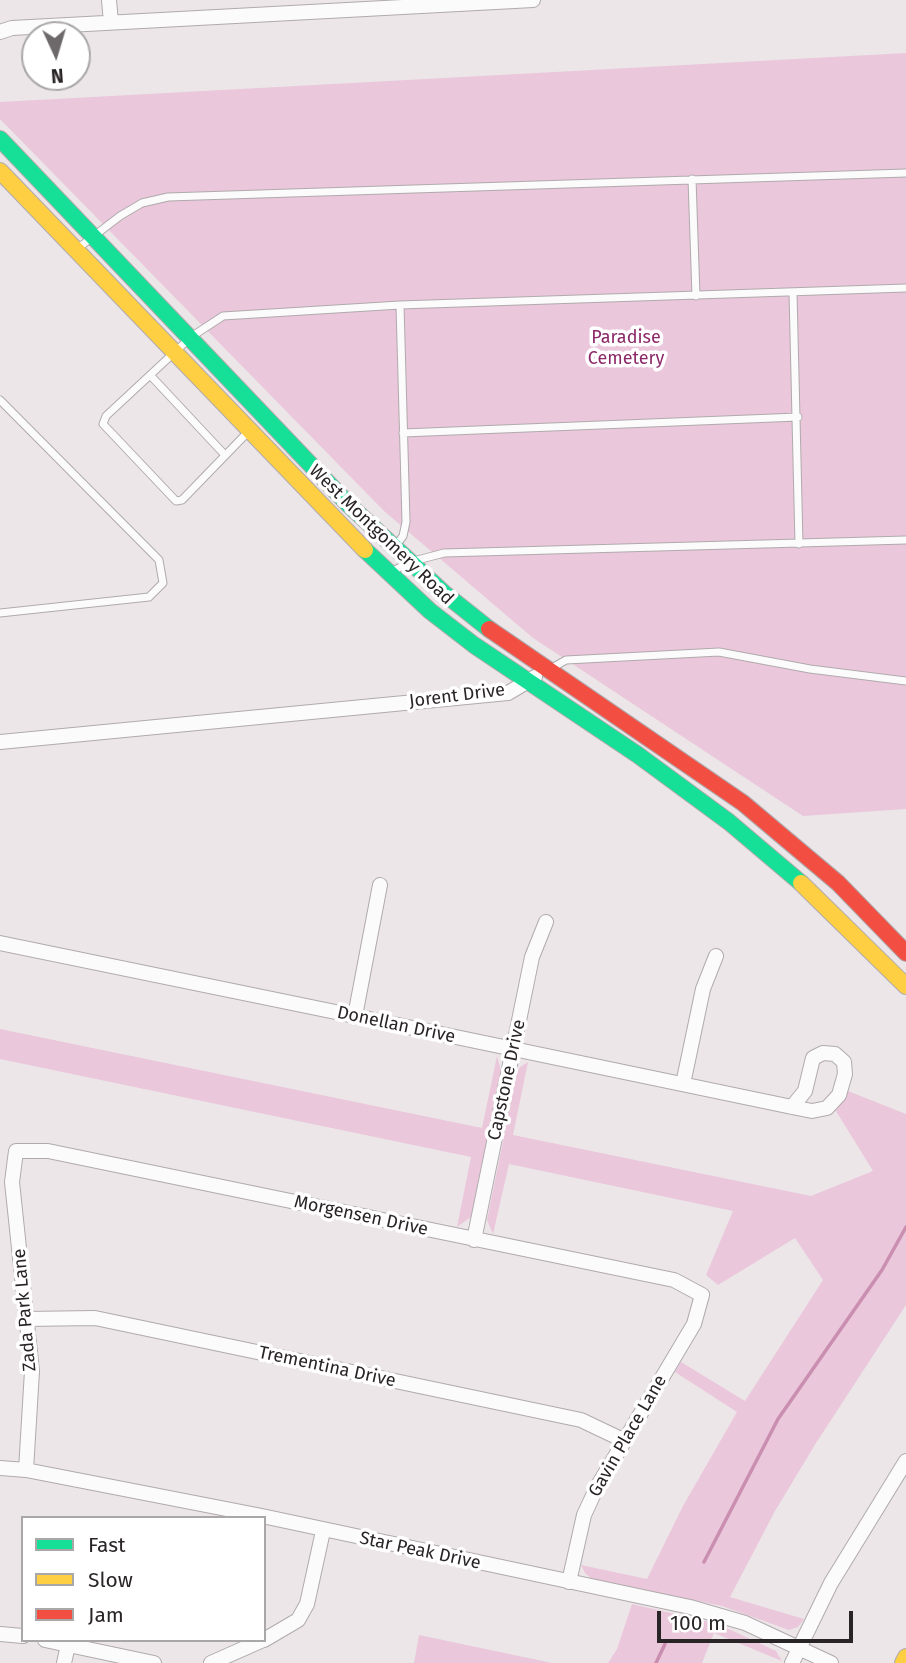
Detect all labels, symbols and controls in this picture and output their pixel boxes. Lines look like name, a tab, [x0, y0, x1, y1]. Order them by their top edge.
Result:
north arrow	[21, 21, 91, 91]
text: N	[50, 64, 64, 87]
park label: Paradise Cemetery	[588, 327, 664, 370]
street label: West Montgomery Road	[304, 460, 458, 610]
street label: Jorent Drive	[408, 679, 506, 713]
street label: Donellan Drive	[335, 1002, 457, 1048]
street label: Capstone Drive	[484, 1018, 530, 1142]
street label: Morgensen Drive	[292, 1191, 430, 1241]
street label: Zada Park Lane	[9, 1248, 41, 1372]
street label: Trementina Drive	[256, 1342, 398, 1392]
street label: Gavin Place Lane	[584, 1371, 672, 1501]
legend	[21, 1516, 266, 1642]
street label: Star Peak Drive	[357, 1528, 483, 1574]
text: Fast	[88, 1532, 126, 1558]
text: Slow	[88, 1567, 133, 1593]
scale bar	[661, 1596, 857, 1640]
text: Jam	[88, 1602, 124, 1628]
text: 100 m	[670, 1610, 726, 1636]

